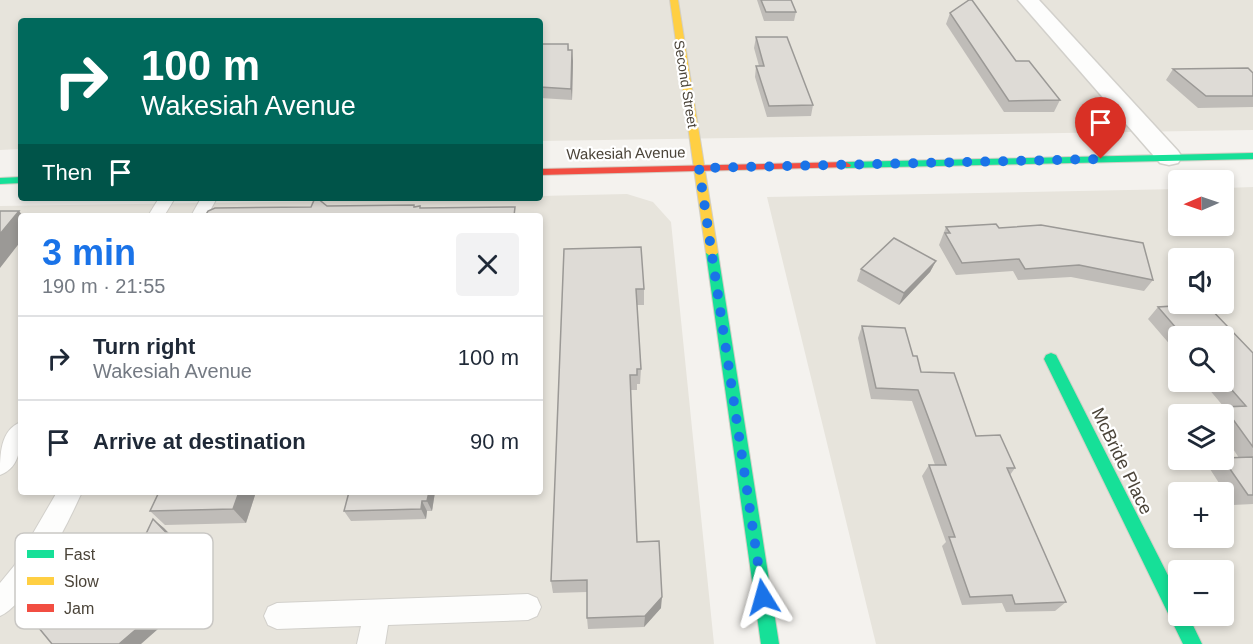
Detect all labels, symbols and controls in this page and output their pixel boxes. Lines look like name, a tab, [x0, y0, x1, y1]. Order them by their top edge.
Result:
street label: Second Street	[671, 39, 701, 129]
icon: right	[42, 42, 120, 120]
text: 100 m	[141, 42, 260, 89]
text: Wakesiah Avenue	[141, 91, 356, 121]
pin	[1075, 97, 1126, 159]
icon: arrive	[1084, 106, 1117, 139]
street label: Wakesiah Avenue	[566, 143, 686, 163]
icon: arrive	[104, 156, 137, 189]
text: Then	[42, 160, 92, 185]
north arrow	[1168, 170, 1234, 236]
map controls	[1168, 170, 1234, 626]
text: 3 min	[42, 232, 136, 273]
button: close	[456, 233, 519, 296]
button: sound	[1168, 248, 1234, 314]
text: 190 m · 21:55	[42, 275, 165, 297]
button: search	[1168, 326, 1234, 392]
text: Turn right	[93, 334, 195, 359]
icon: right	[42, 342, 75, 375]
text: 100 m	[458, 345, 519, 370]
text: Wakesiah Avenue	[93, 360, 252, 382]
street label: McBride Place	[1088, 404, 1156, 518]
button: layers	[1168, 404, 1234, 470]
icon: arrive	[42, 426, 75, 459]
text: Arrive at destination	[93, 429, 306, 454]
text: 90 m	[470, 429, 519, 454]
button: +	[1168, 482, 1234, 548]
legend	[15, 533, 213, 629]
text: Fast	[64, 546, 96, 563]
button: −	[1168, 560, 1234, 626]
position arrow	[731, 565, 795, 629]
text: Slow	[64, 573, 99, 590]
text: Jam	[64, 600, 94, 617]

